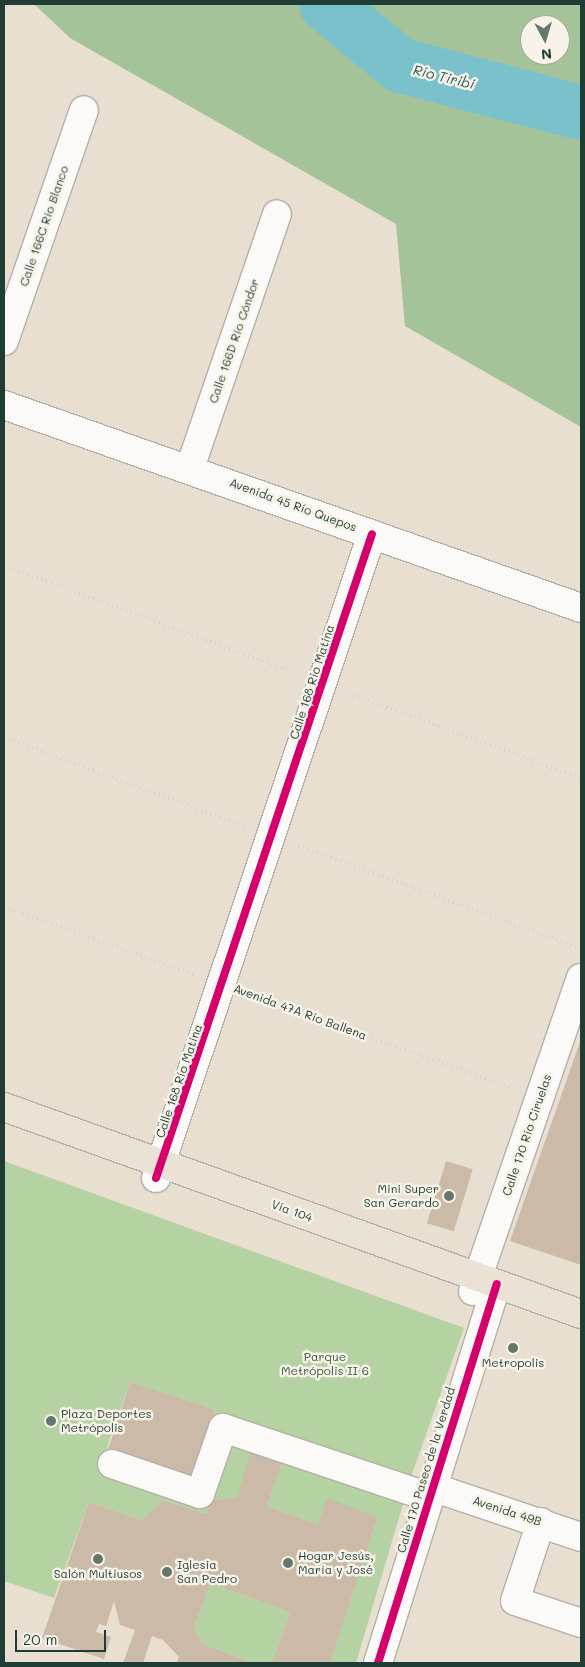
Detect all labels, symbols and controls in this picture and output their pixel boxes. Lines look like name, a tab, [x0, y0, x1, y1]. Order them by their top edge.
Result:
north arrow	[520, 15, 570, 65]
text: N	[540, 44, 553, 64]
water label: Río Tiribí	[411, 61, 477, 93]
street label: Calle 166C Río Blanco	[17, 164, 71, 288]
street label: Calle 166D Río Cóndor	[206, 277, 262, 405]
street label: Avenida 45 Río Quepos	[228, 475, 358, 535]
street label: Calle 168 Río Matina	[287, 623, 337, 741]
street label: Avenida 47A Río Ballena	[231, 981, 369, 1043]
street label: Calle 168 Río Matina	[153, 1022, 205, 1140]
street label: Calle 170 Río Ciruelas	[499, 1072, 555, 1198]
place label: Mini Super San Gerardo	[364, 1182, 439, 1210]
marker: Mini Super San Gerardo	[443, 1190, 455, 1202]
street label: Vía 104	[270, 1197, 314, 1225]
marker: Metropolis	[507, 1342, 519, 1354]
park label: Parque Metrópolis II 6	[281, 1350, 369, 1378]
place label: Metropolis	[482, 1356, 544, 1370]
street label: Calle 170 Paseo de la Verdad	[394, 1385, 458, 1555]
place label: Plaza Deportes Metrópolis	[61, 1407, 152, 1435]
marker: Plaza Deportes Metrópolis	[45, 1415, 57, 1427]
street label: Avenida 49B	[471, 1493, 543, 1529]
place label: Hogar Jesús, María y José	[298, 1549, 374, 1577]
marker: Salón Multiusos	[92, 1553, 104, 1565]
marker: Hogar Jesús, María y José	[282, 1557, 294, 1569]
place label: Iglesia San Pedro	[177, 1558, 237, 1586]
marker: Iglesia San Pedro	[161, 1566, 173, 1578]
place label: Salón Multiusos	[54, 1567, 142, 1581]
scale bar	[18, 1620, 109, 1652]
text: 20 m	[23, 1629, 57, 1649]

